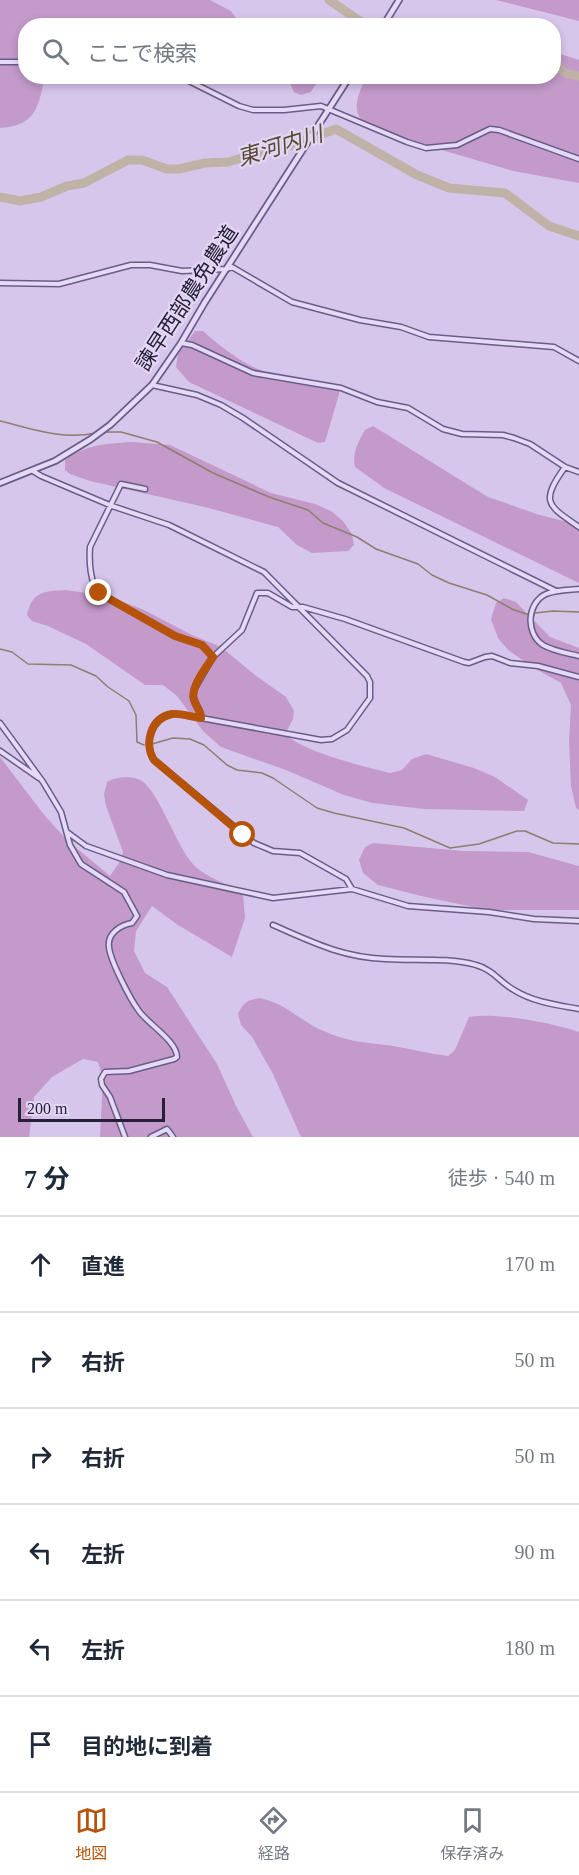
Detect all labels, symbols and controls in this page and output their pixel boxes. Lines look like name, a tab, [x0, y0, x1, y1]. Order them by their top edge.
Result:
search box	[18, 18, 561, 84]
icon: search	[39, 35, 72, 68]
text: ここで検索	[87, 41, 197, 66]
water label: 東河内川	[234, 121, 328, 171]
street label: 諫早西部農免農道	[131, 221, 243, 375]
route end	[85, 579, 111, 605]
route start	[229, 821, 255, 847]
scale bar	[18, 1095, 165, 1122]
text: 200 m	[27, 1100, 67, 1117]
text: 7 分	[24, 1165, 70, 1194]
text: 徒歩 · 540 m	[448, 1167, 555, 1189]
icon: ahead	[24, 1248, 57, 1281]
text: 170 m	[504, 1253, 555, 1275]
text: 直進	[81, 1254, 125, 1279]
icon: right	[24, 1344, 57, 1377]
text: 50 m	[514, 1349, 555, 1371]
text: 右折	[81, 1350, 125, 1375]
icon: right	[24, 1440, 57, 1473]
text: 50 m	[514, 1445, 555, 1467]
text: 右折	[81, 1446, 125, 1471]
icon: left	[24, 1536, 57, 1569]
text: 90 m	[514, 1541, 555, 1563]
text: 左折	[81, 1542, 125, 1567]
icon: left	[24, 1632, 57, 1665]
text: 180 m	[504, 1637, 555, 1659]
text: 左折	[81, 1638, 125, 1663]
icon: arrive	[24, 1728, 57, 1761]
text: 目的地に到着	[81, 1734, 213, 1759]
tab: 地図	[75, 1804, 108, 1864]
tab: 経路	[257, 1804, 290, 1864]
tab: 保存済み	[440, 1804, 504, 1864]

